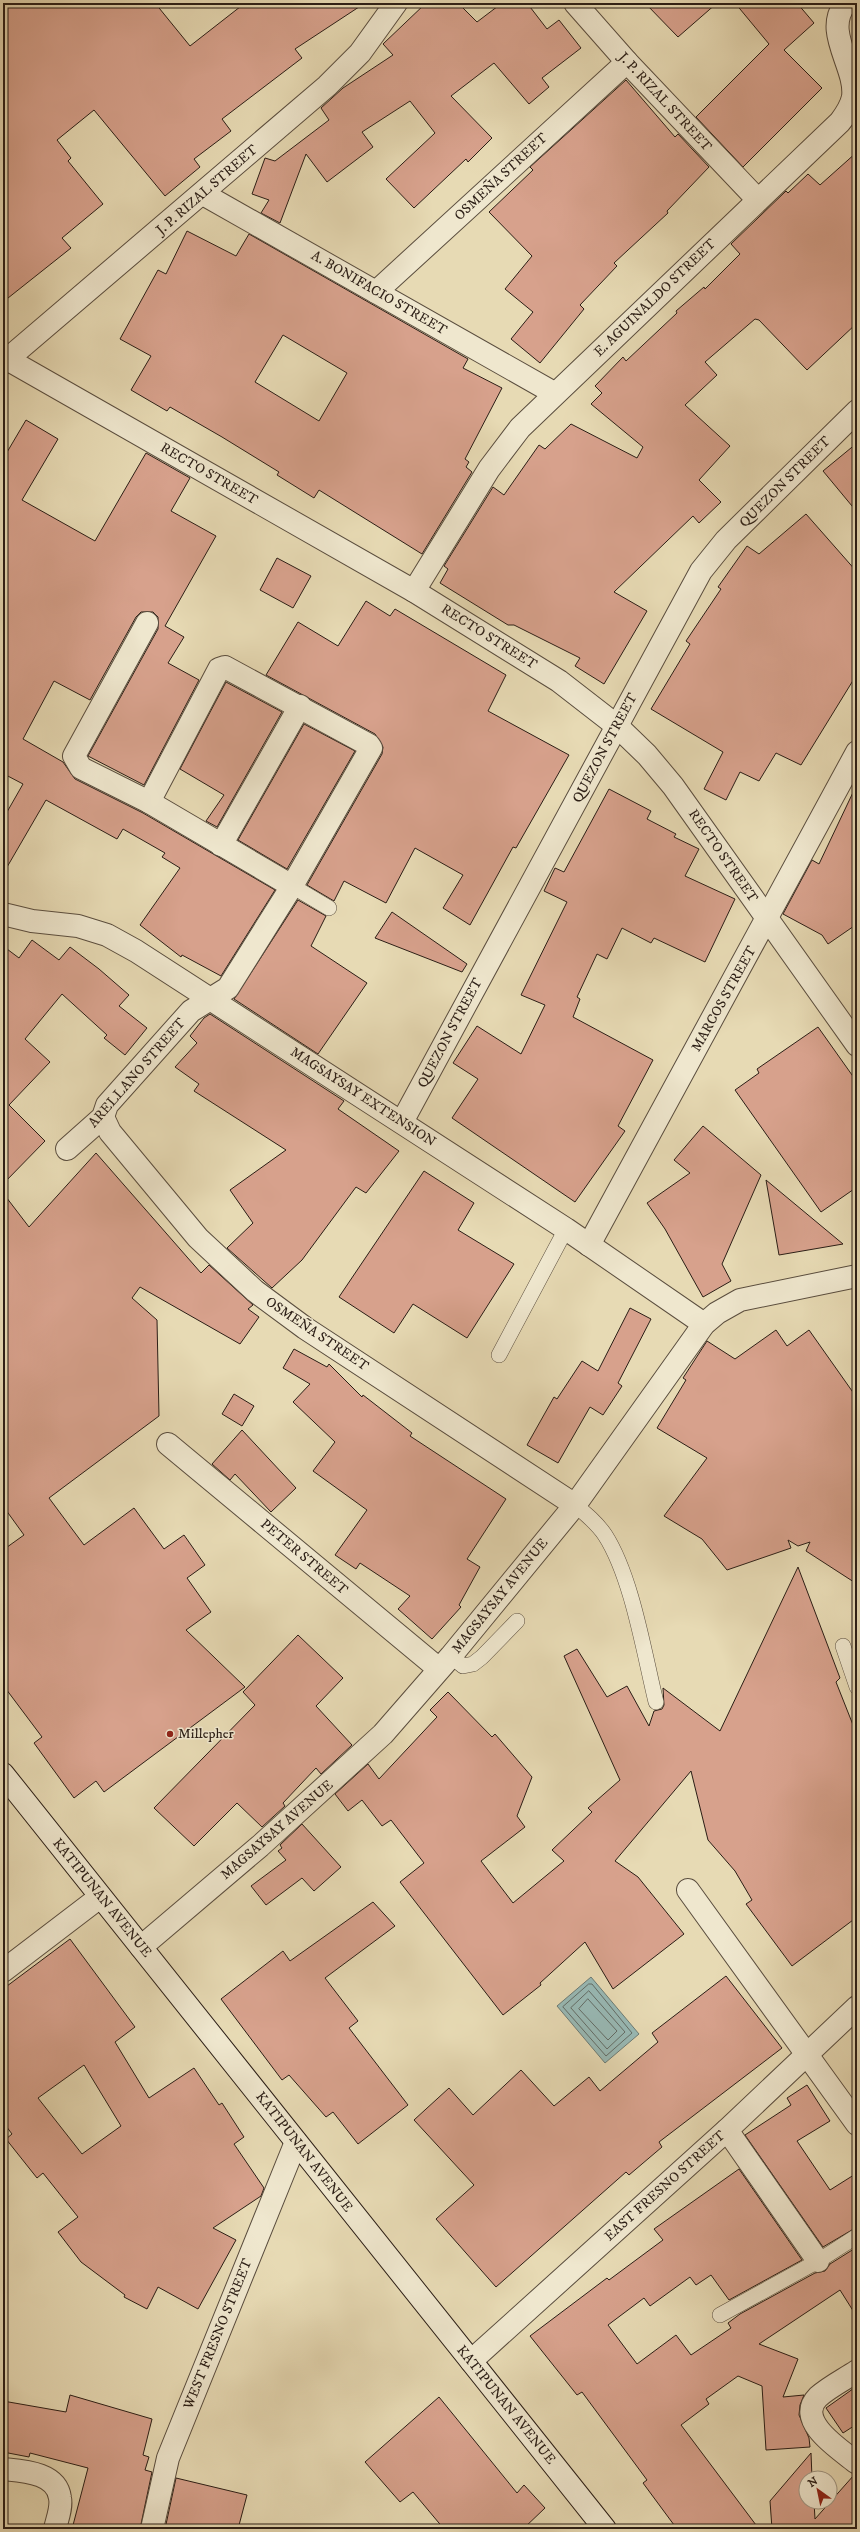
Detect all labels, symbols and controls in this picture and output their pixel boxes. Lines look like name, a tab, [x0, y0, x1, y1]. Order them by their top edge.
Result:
street label: J. P. RIZAL STREET	[613, 47, 716, 156]
street label: OSMEÑA STREET	[451, 129, 552, 225]
street label: J. P. RIZAL STREET	[151, 141, 262, 240]
street label: E. AGUINALDO STREET	[590, 235, 720, 361]
street label: A. BONIFACIO STREET	[308, 247, 450, 339]
street label: QUEZON STREET	[736, 432, 835, 531]
street label: RECTO STREET	[157, 439, 261, 509]
street label: RECTO STREET	[438, 600, 541, 674]
street label: QUEZON STREET	[568, 690, 642, 806]
street label: RECTO STREET	[684, 806, 762, 906]
street label: MARCOS STREET	[687, 943, 761, 1055]
street label: QUEZON STREET	[413, 975, 487, 1091]
street label: ARELLANO STREET	[84, 1014, 190, 1132]
street label: MAGSAYSAY EXTENSION	[287, 1043, 440, 1151]
street label: OSMEÑA STREET	[262, 1293, 372, 1375]
street label: PETER STREET	[257, 1515, 352, 1599]
street label: MAGSAYSAY AVENUE	[448, 1534, 552, 1657]
place label: Millepher	[178, 1725, 235, 1743]
marker: Millepher	[165, 1729, 175, 1739]
street label: MAGSAYSAY AVENUE	[217, 1776, 337, 1884]
street label: KATIPUNAN AVENUE	[48, 1835, 156, 1961]
street label: KATIPUNAN AVENUE	[251, 2088, 357, 2216]
street label: EAST FRESNO STREET	[601, 2127, 730, 2245]
street label: WEST FRESNO STREET	[179, 2256, 257, 2413]
street label: KATIPUNAN AVENUE	[452, 2342, 560, 2468]
north arrow	[798, 2470, 838, 2510]
text: N	[805, 2474, 821, 2491]

